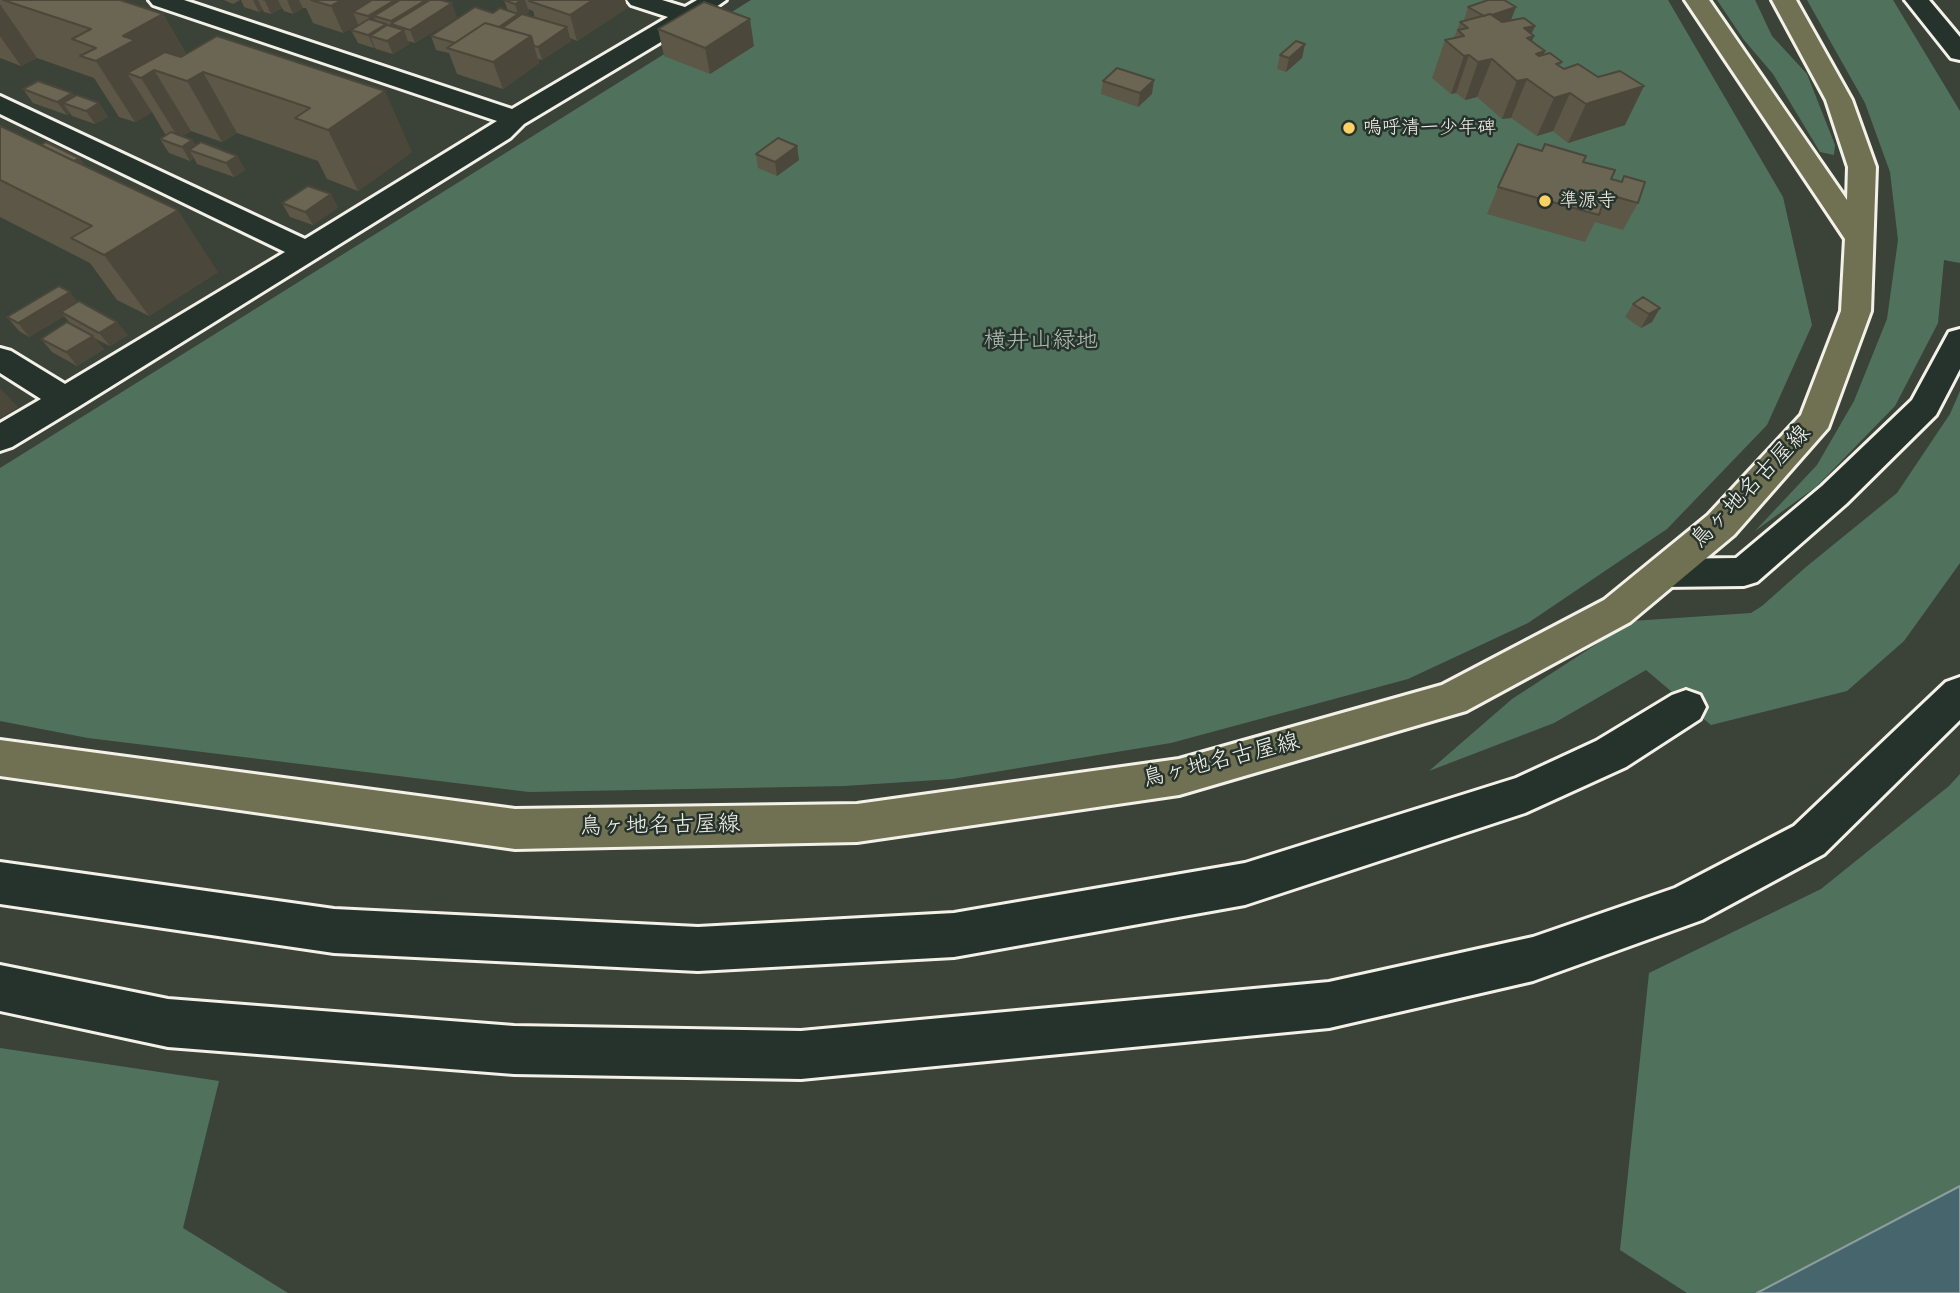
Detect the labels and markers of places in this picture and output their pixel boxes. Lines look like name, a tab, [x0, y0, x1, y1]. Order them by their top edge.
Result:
place label: 嗚呼清一少年碑	[1363, 117, 1496, 139]
marker: 嗚呼清一少年碑	[1341, 120, 1357, 136]
place label: 準源寺	[1559, 190, 1616, 212]
marker: 準源寺	[1537, 193, 1553, 209]

